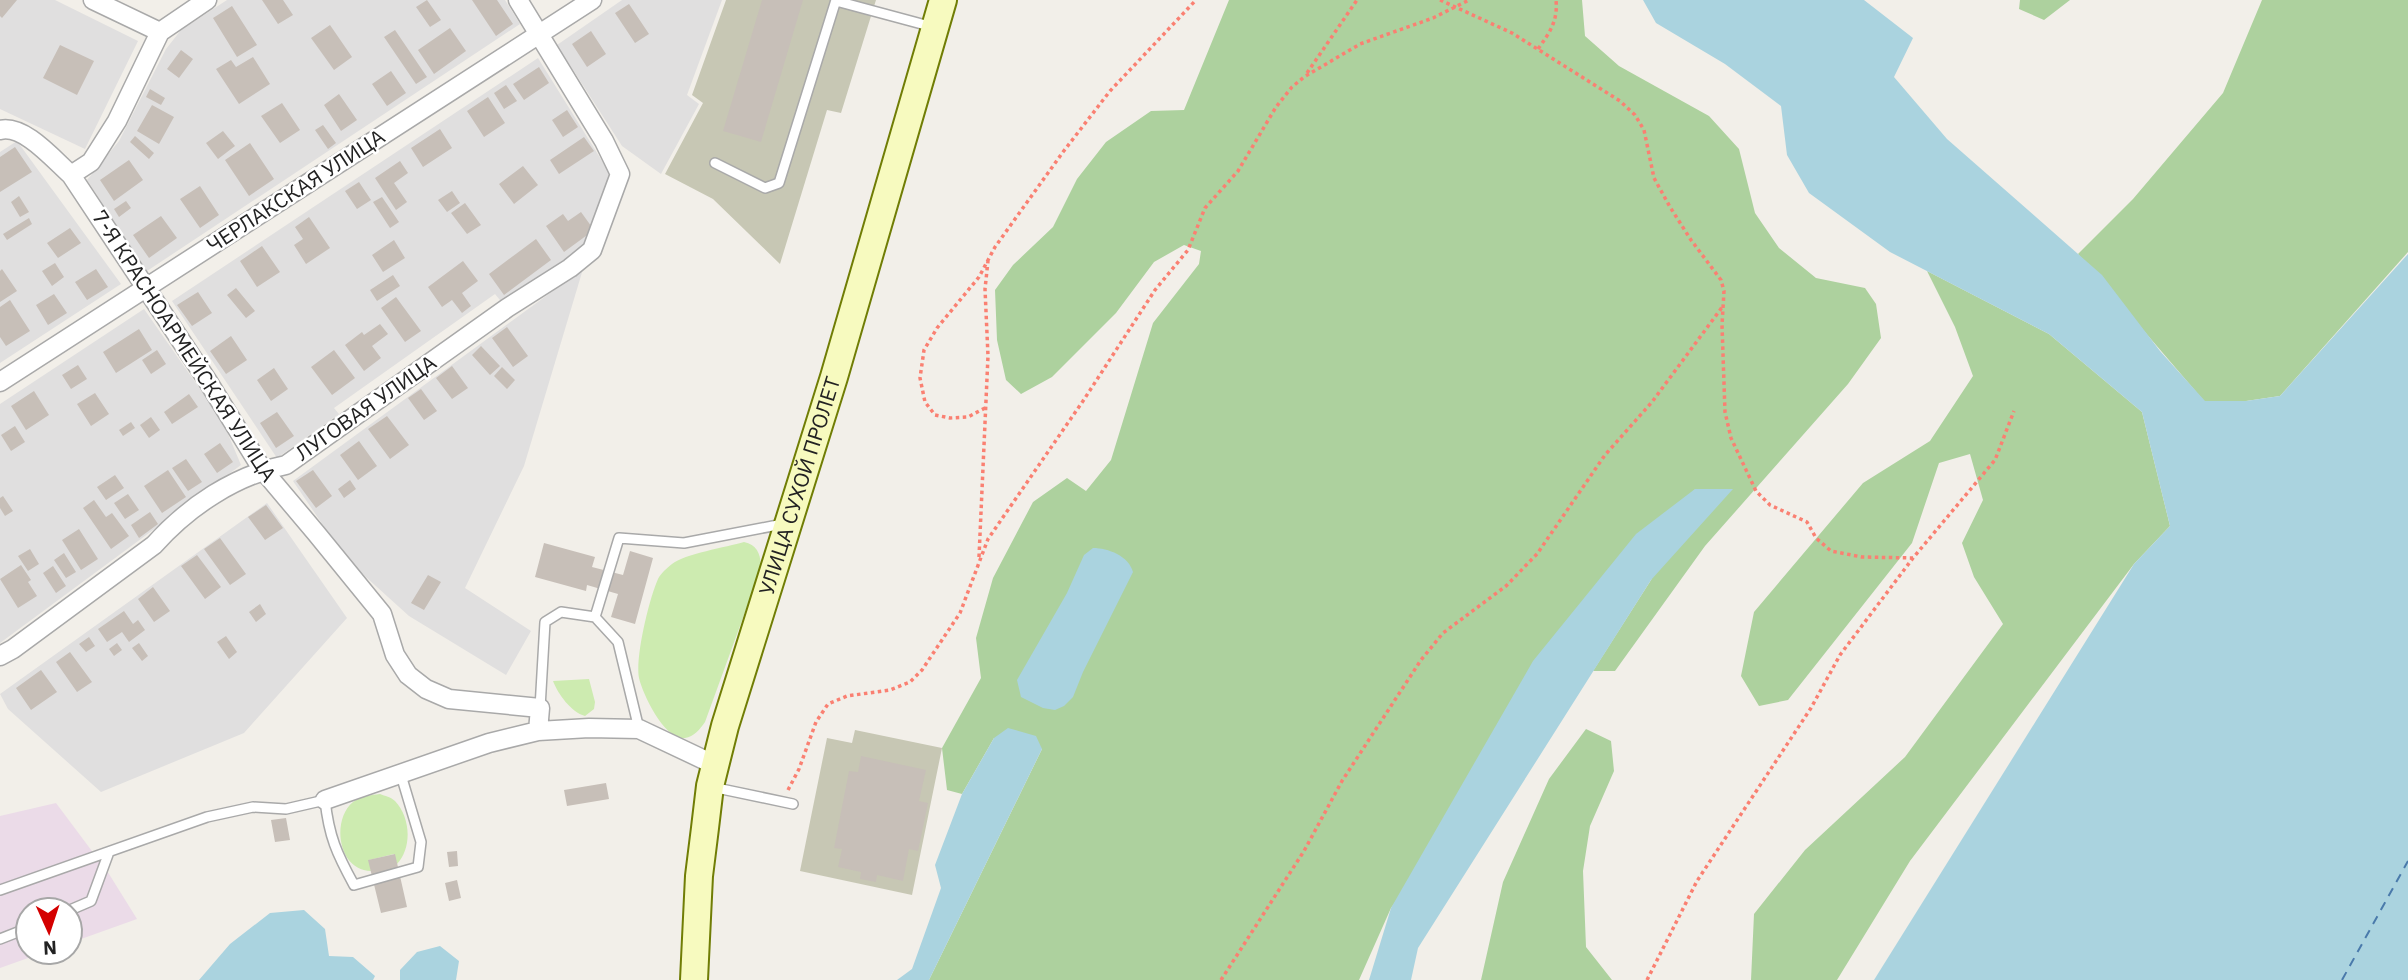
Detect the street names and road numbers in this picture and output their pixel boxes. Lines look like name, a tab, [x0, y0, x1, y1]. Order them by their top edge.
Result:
street label: ЧЕРЛАКСКАЯ УЛИЦА	[201, 122, 390, 258]
street label: 7-Я КРАСНОАРМЕЙСКАЯ УЛИЦА	[86, 204, 283, 487]
street label: ЛУГОВАЯ УЛИЦА	[289, 348, 442, 466]
street label: УЛИЦА СУХОЙ ПРОЛЕТ	[752, 373, 846, 599]

